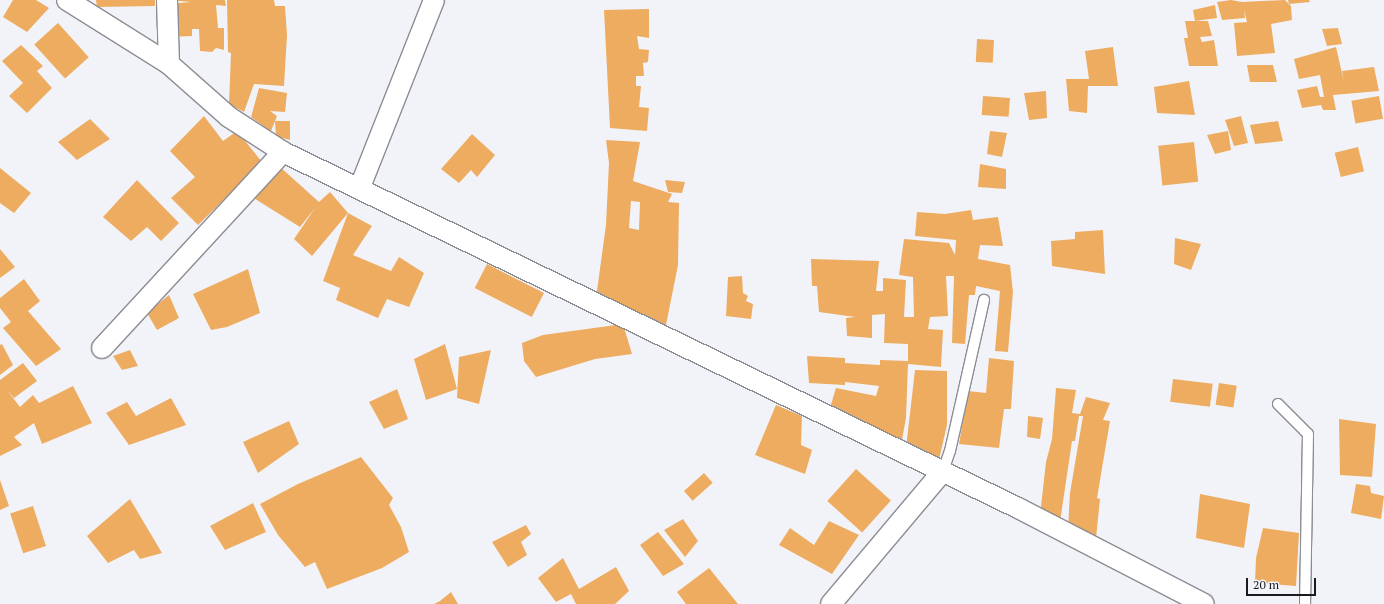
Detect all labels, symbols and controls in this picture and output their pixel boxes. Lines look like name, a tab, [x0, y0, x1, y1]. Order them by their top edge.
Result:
scale bar	[1248, 570, 1318, 596]
text: 20 m	[1253, 577, 1279, 592]

